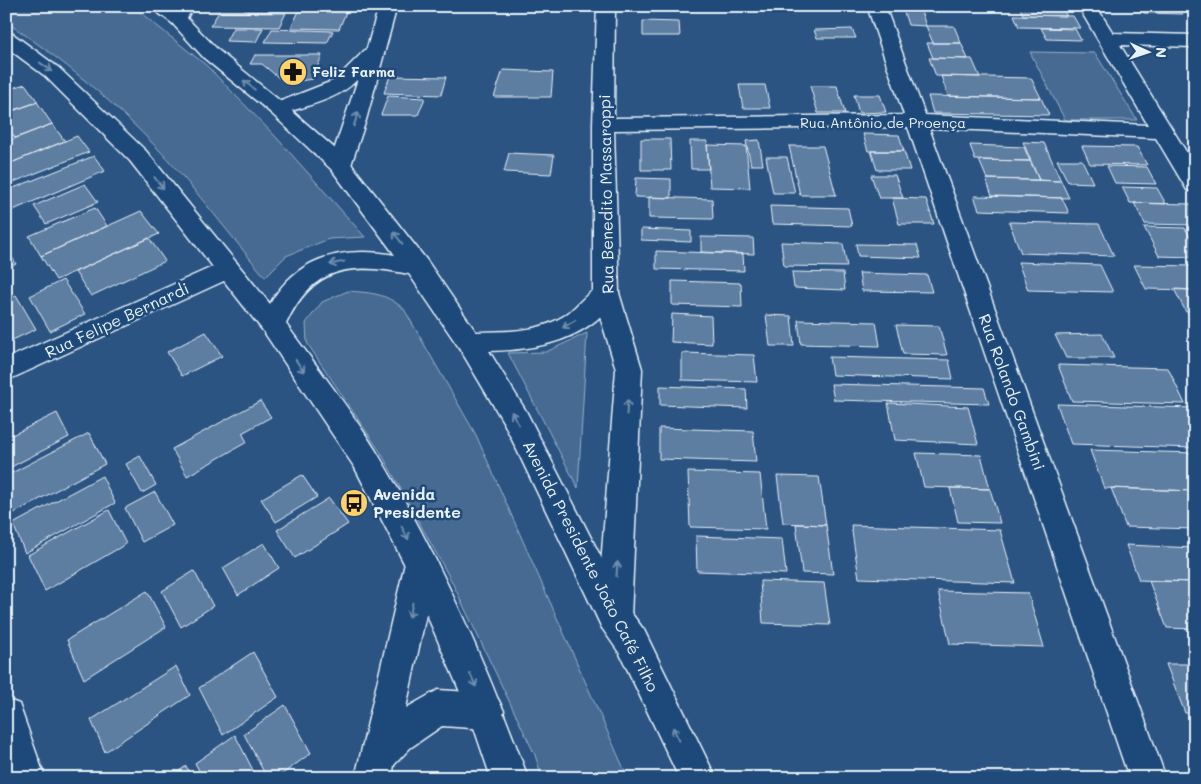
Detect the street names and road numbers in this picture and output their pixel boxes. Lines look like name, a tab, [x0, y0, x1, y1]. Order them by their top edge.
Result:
street label: Rua Benedito Massaroppi	[593, 94, 618, 294]
street label: Rua Antônio de Proença	[800, 113, 966, 132]
street label: Rua Felipe Bernardi	[41, 277, 192, 362]
street label: Rua Rolando Gambini	[974, 311, 1051, 473]
street label: Avenida Presidente João Café Filho	[519, 437, 664, 695]

